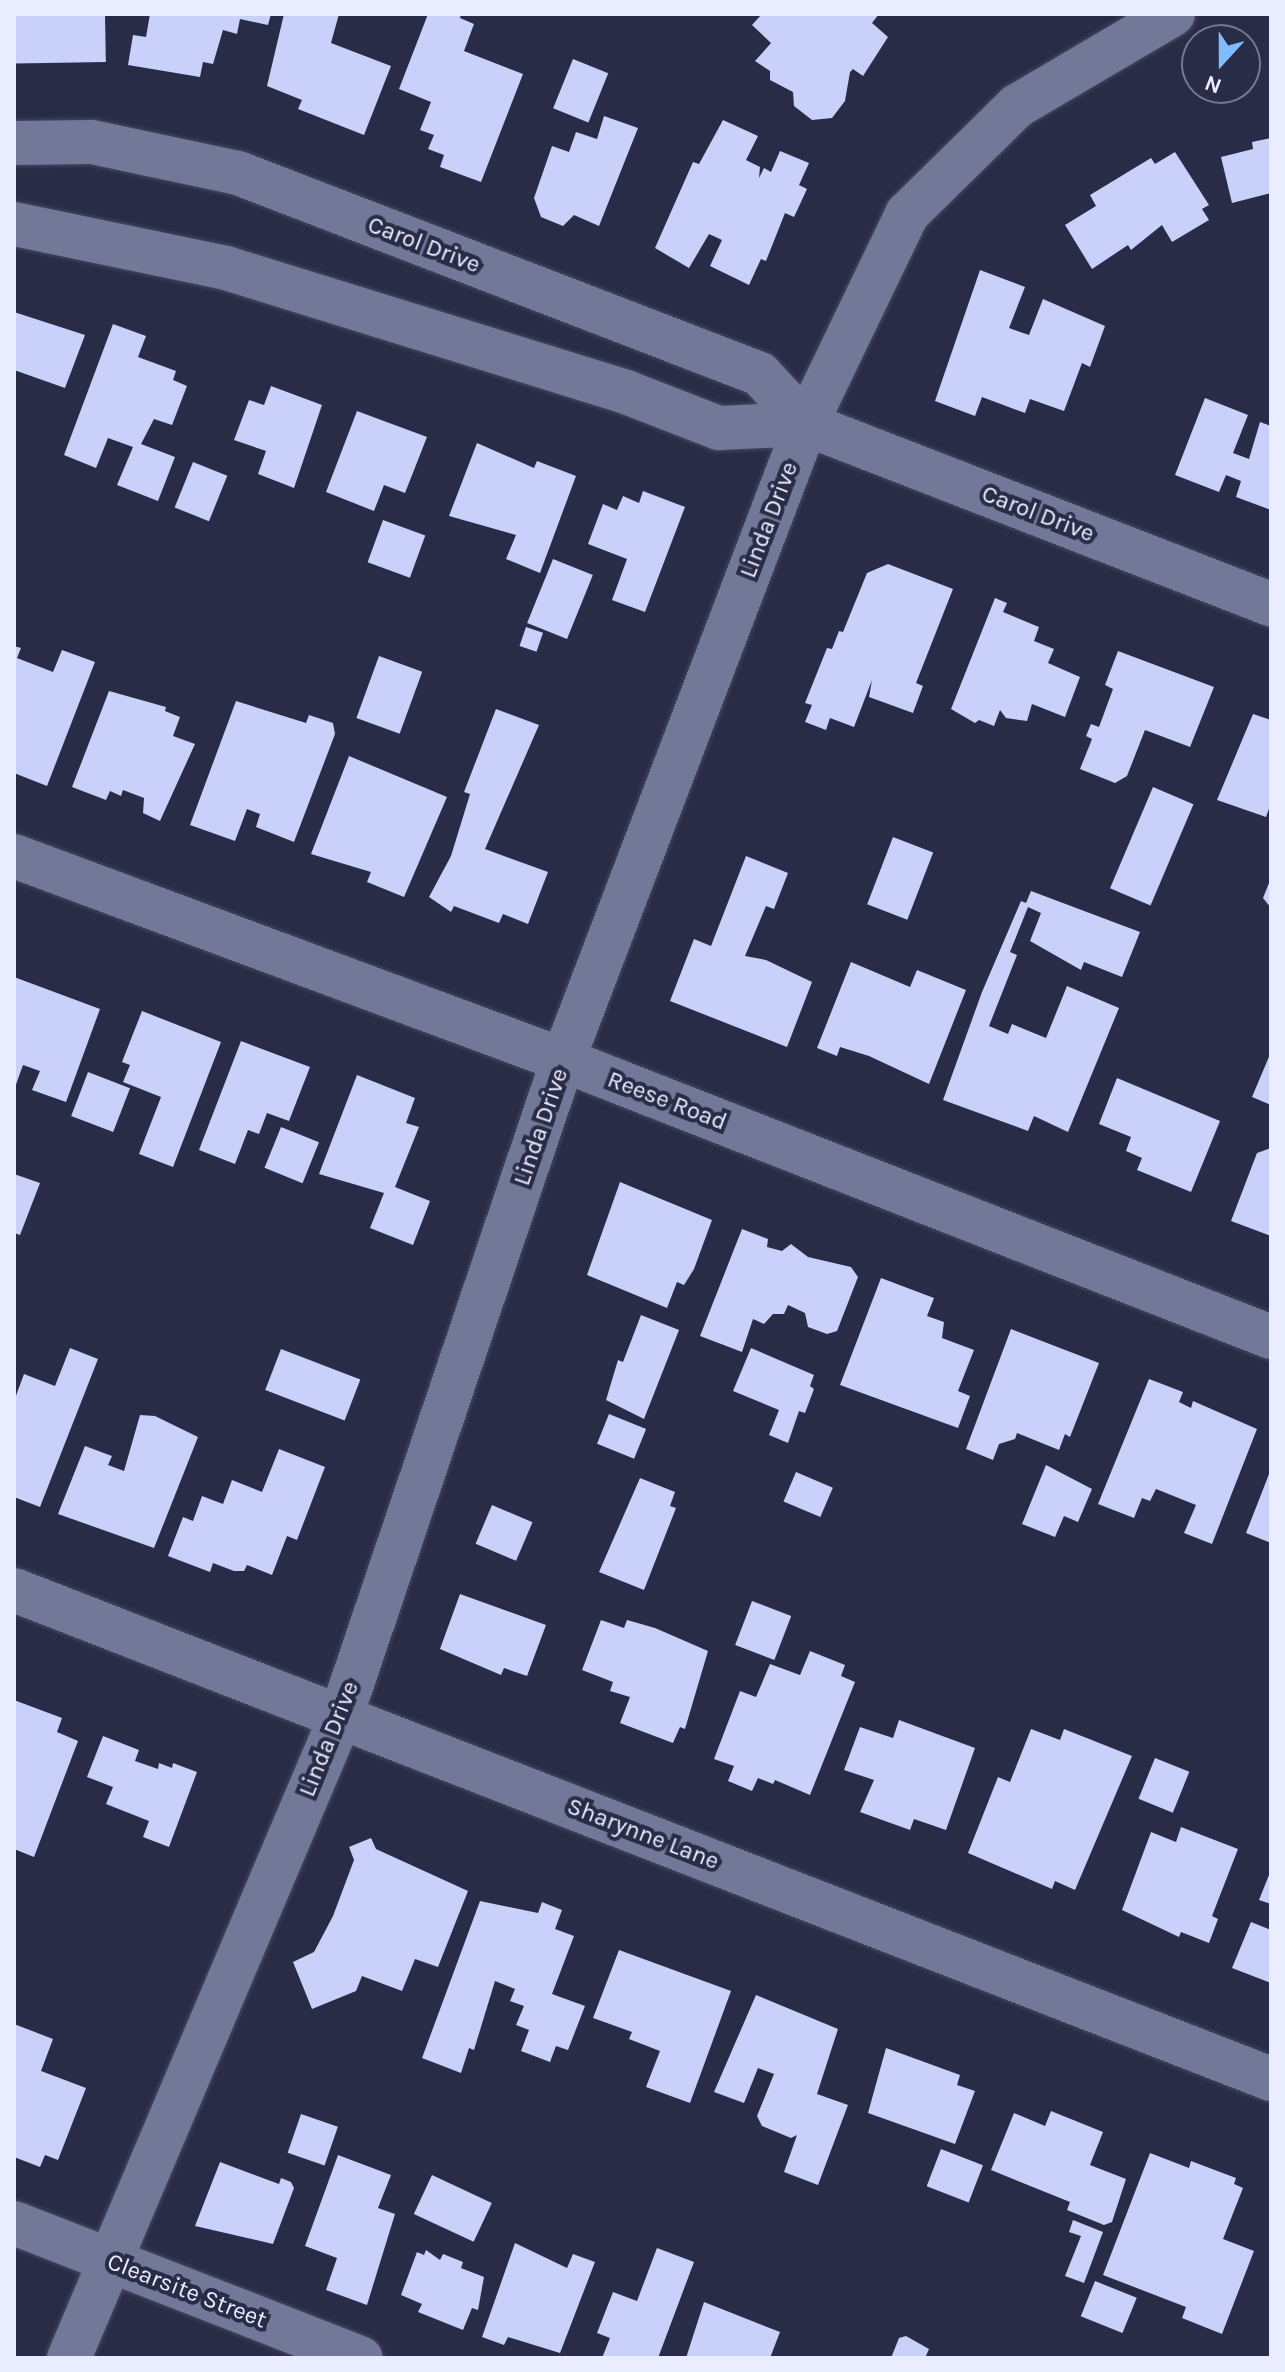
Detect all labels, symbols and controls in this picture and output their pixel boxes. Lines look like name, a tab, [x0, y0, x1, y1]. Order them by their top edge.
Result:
north arrow	[1181, 24, 1261, 104]
text: N	[1201, 70, 1225, 100]
street label: Carol Drive	[364, 210, 484, 280]
street label: Linda Drive	[734, 458, 804, 582]
street label: Carol Drive	[978, 479, 1098, 549]
street label: Linda Drive	[508, 1065, 574, 1189]
street label: Reese Road	[603, 1065, 731, 1137]
street label: Linda Drive	[293, 1677, 365, 1801]
street label: Sharynne Lane	[563, 1792, 723, 1876]
street label: Clearsite Street	[103, 2247, 271, 2335]

